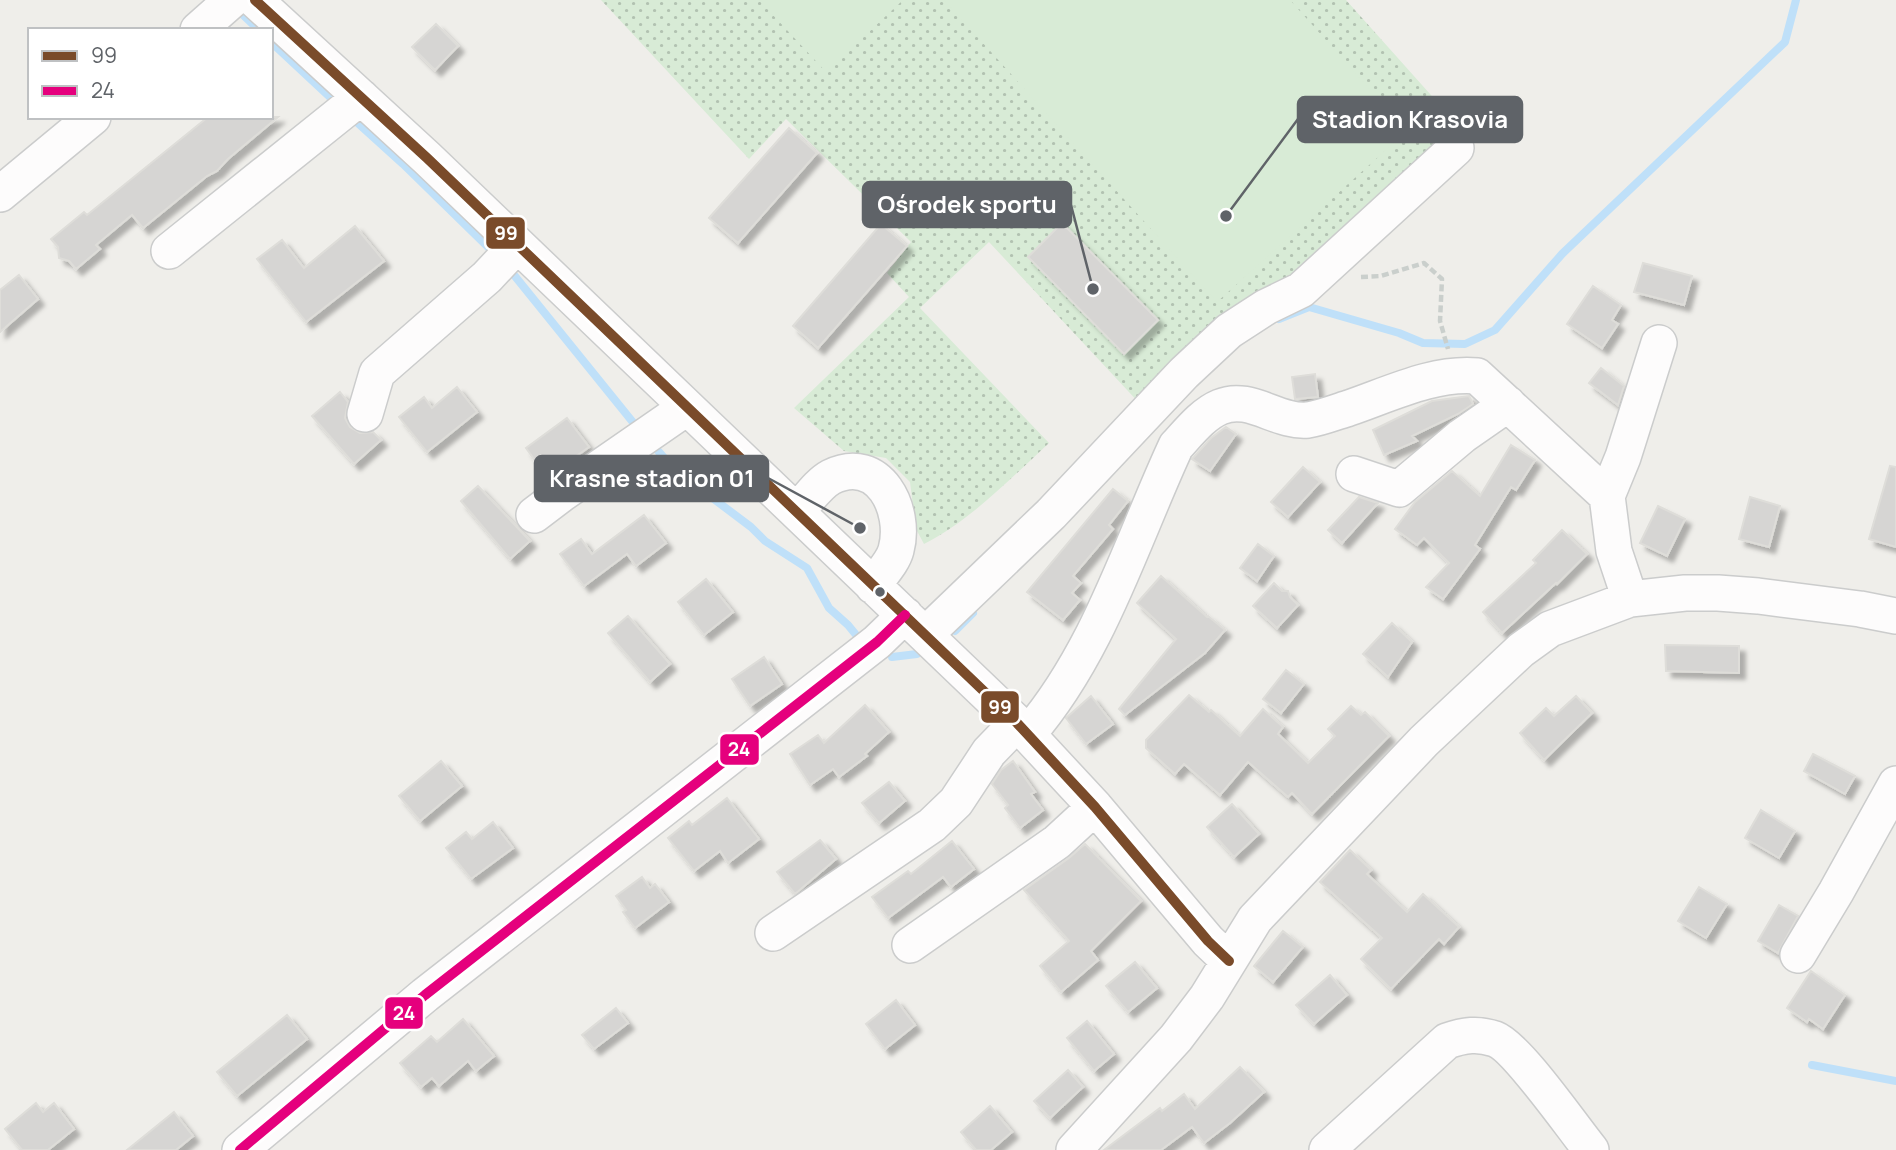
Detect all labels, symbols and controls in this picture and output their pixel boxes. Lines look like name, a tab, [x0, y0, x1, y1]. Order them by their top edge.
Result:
legend	[28, 28, 273, 119]
text: 99	[91, 41, 117, 69]
text: 24	[91, 76, 115, 104]
callout: Stadion Krasovia	[1298, 97, 1522, 142]
text: Stadion Krasovia	[1312, 102, 1508, 135]
callout: Ośrodek sportu	[863, 182, 1071, 227]
text: Ośrodek sportu	[877, 187, 1057, 220]
line badge: 99	[485, 216, 526, 250]
text: 99	[494, 220, 518, 246]
callout: Krasne stadion 01	[535, 456, 768, 501]
text: Krasne stadion 01	[549, 461, 755, 494]
unlabelled marker	[873, 585, 887, 599]
line badge: 99	[980, 690, 1020, 724]
text: 99	[988, 694, 1012, 720]
line badge: 24	[719, 733, 760, 766]
text: 24	[728, 736, 750, 762]
line badge: 24	[384, 996, 424, 1030]
text: 24	[393, 1000, 415, 1026]

